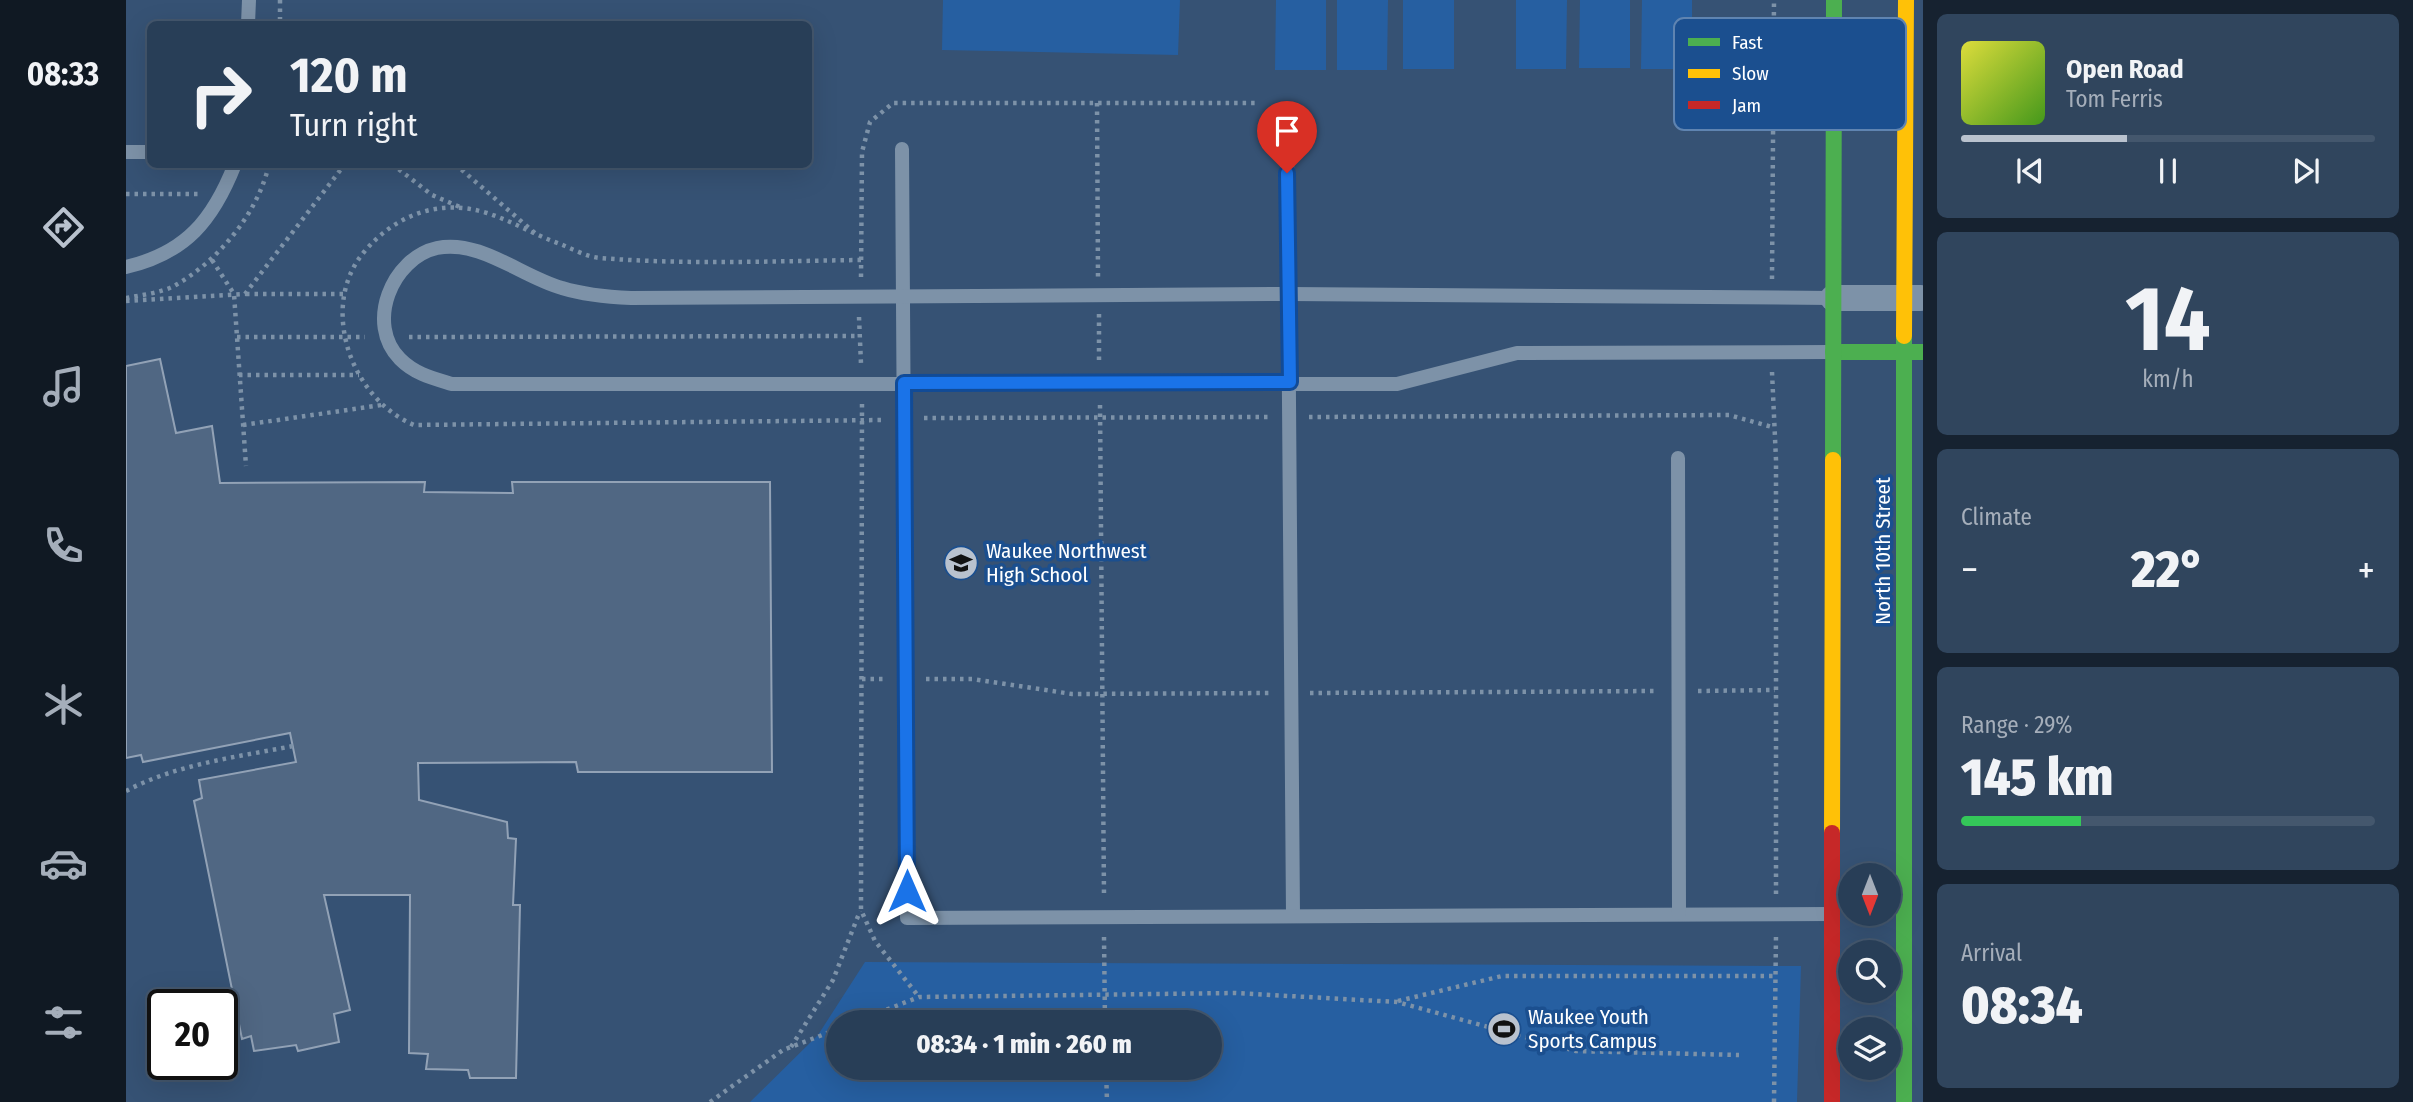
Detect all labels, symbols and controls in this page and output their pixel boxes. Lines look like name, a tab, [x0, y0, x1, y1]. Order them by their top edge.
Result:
legend	[1674, 18, 1906, 130]
text: Fast	[1732, 31, 1763, 54]
text: 120 m	[290, 46, 408, 105]
icon: right	[175, 49, 266, 140]
text: Open Road	[2066, 54, 2184, 85]
text: 08:33	[27, 55, 99, 93]
text: Slow	[1732, 62, 1769, 85]
text: Tom Ferris	[2066, 85, 2163, 113]
text: Jam	[1732, 94, 1761, 117]
pin	[1257, 101, 1317, 173]
text: Turn right	[290, 106, 417, 144]
icon: arrive	[1268, 112, 1306, 150]
icon: previous	[2011, 152, 2049, 190]
icon: pause	[2149, 152, 2187, 190]
icon: next	[2287, 152, 2325, 190]
icon: directions	[39, 203, 88, 252]
text: 14	[2125, 265, 2211, 374]
icon: music	[39, 362, 88, 411]
text: km/h	[2142, 365, 2194, 393]
street label: North 10th Street	[1870, 477, 1896, 625]
text: Climate	[1961, 503, 2032, 531]
icon: phone	[39, 521, 88, 570]
place label: Waukee Northwest High School	[986, 538, 1147, 588]
text: 22°	[2131, 538, 2205, 601]
school or university icon: Waukee Northwest High School	[942, 544, 980, 582]
text: −	[1961, 547, 1978, 593]
text: +	[2358, 547, 2375, 593]
icon: climate	[39, 680, 88, 729]
text: Range · 29%	[1961, 711, 2073, 739]
text: 145 km	[1961, 746, 2113, 809]
icon: car	[39, 839, 88, 888]
position arrow	[870, 854, 944, 928]
north arrow	[1838, 863, 1900, 926]
map controls	[1838, 863, 1901, 1080]
text: Arrival	[1961, 939, 2022, 967]
button: search	[1838, 940, 1901, 1003]
text: 08:34	[1961, 974, 2083, 1037]
speed limit sign: 20	[147, 989, 238, 1080]
icon: filters	[39, 998, 88, 1047]
place label: Waukee Youth Sports Campus	[1528, 1004, 1657, 1054]
sports icon: Waukee Youth Sports Campus	[1485, 1010, 1523, 1048]
button: layers	[1838, 1017, 1901, 1080]
text: 08:34 · 1 min · 260 m	[916, 1029, 1132, 1060]

